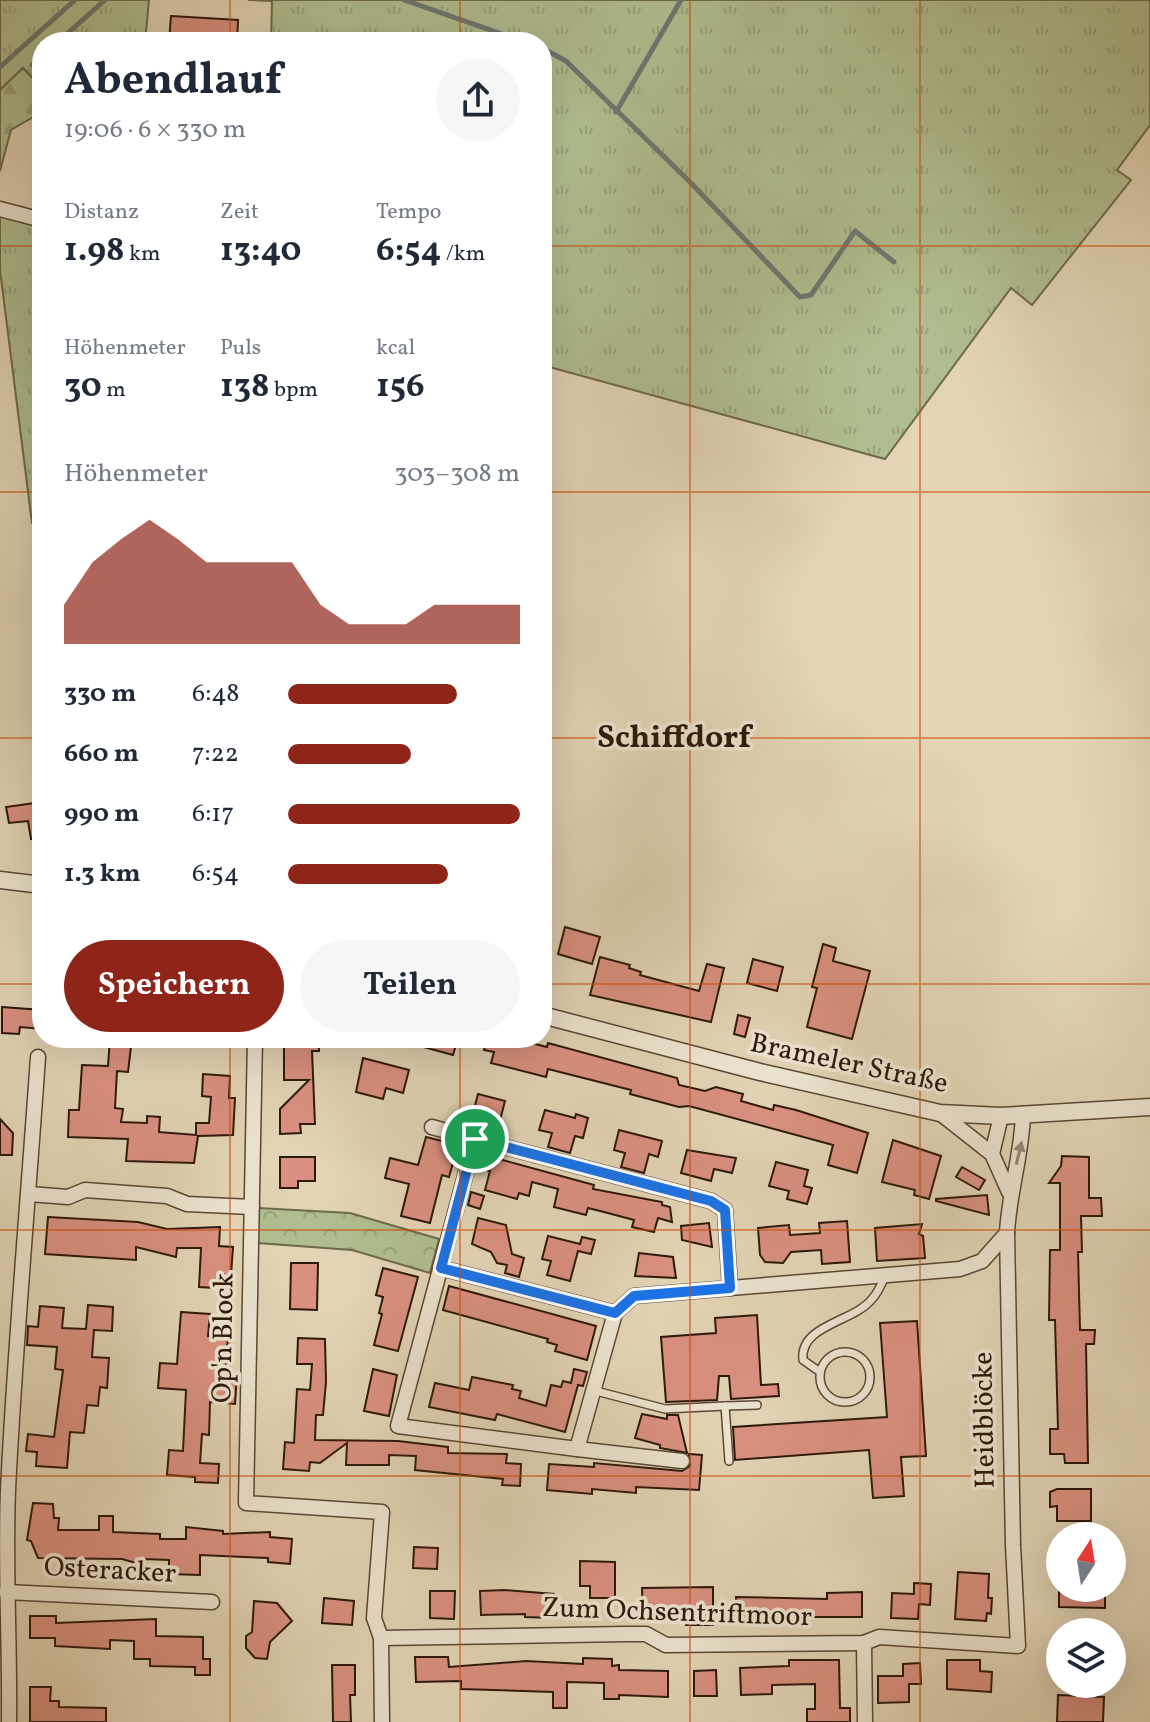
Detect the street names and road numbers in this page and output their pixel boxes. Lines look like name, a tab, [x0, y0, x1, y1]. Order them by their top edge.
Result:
street label: Brameler Straße	[747, 1024, 951, 1104]
street label: Op'n Block	[203, 1272, 245, 1404]
street label: Heidblöcke	[964, 1351, 1006, 1489]
street label: Osteracker	[43, 1548, 178, 1594]
street label: Zum Ochsentriftmoor	[541, 1589, 813, 1637]

